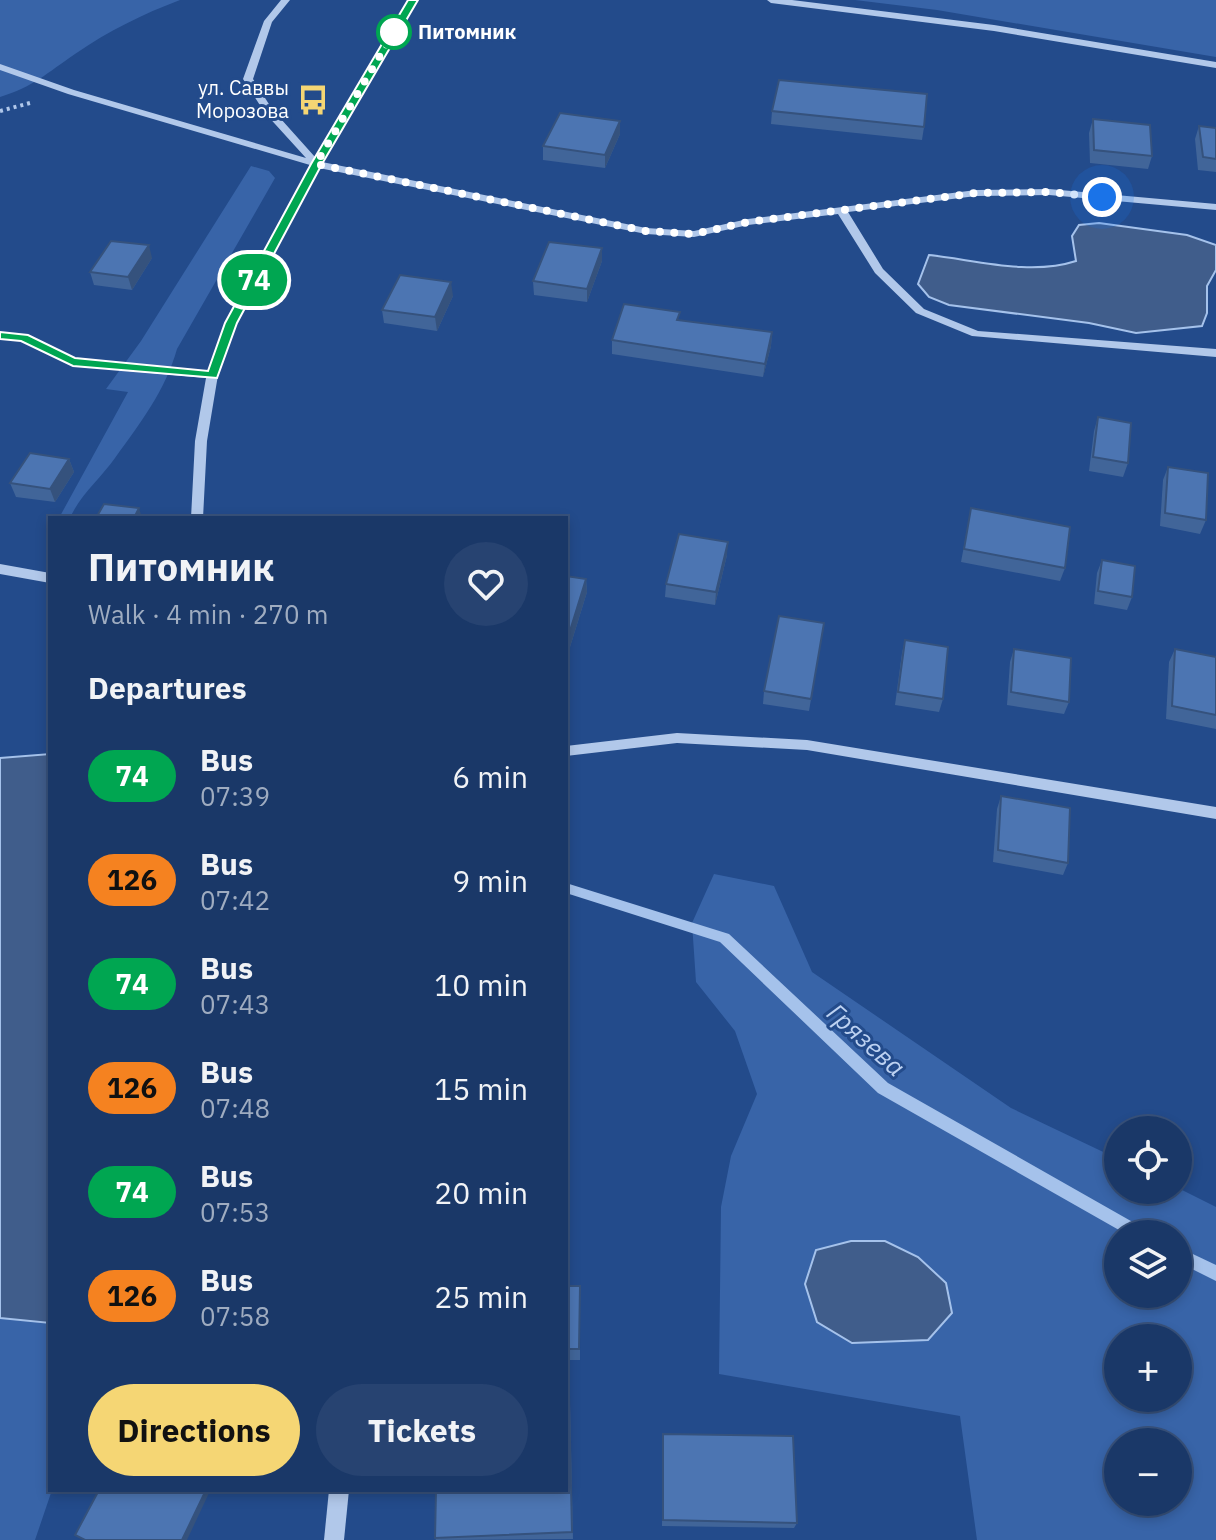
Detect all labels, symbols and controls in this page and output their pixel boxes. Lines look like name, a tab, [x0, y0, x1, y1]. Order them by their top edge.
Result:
marker: Питомник	[377, 15, 411, 49]
place label: Питомник	[418, 18, 516, 45]
place label: ул. Саввы Морозова	[196, 74, 289, 124]
bus stop icon: ул. Саввы Морозова	[296, 83, 330, 117]
your location	[1082, 177, 1122, 217]
line badge: 74	[218, 254, 290, 306]
text: 74	[237, 261, 271, 298]
text: Питомник	[88, 542, 275, 591]
button: heart	[444, 542, 528, 626]
text: Walk · 4 min · 270 m	[88, 597, 328, 631]
text: Departures	[88, 668, 247, 707]
text: Bus	[200, 740, 253, 779]
text: 74	[115, 757, 149, 794]
text: 6 min	[452, 757, 528, 796]
text: 07:39	[200, 779, 270, 813]
text: Bus	[200, 844, 253, 883]
text: 126	[107, 861, 157, 898]
text: 9 min	[452, 861, 528, 900]
text: 07:42	[200, 883, 270, 917]
text: Bus	[200, 948, 253, 987]
text: 74	[115, 965, 149, 1002]
text: 10 min	[434, 965, 528, 1004]
text: 07:43	[200, 987, 270, 1021]
water label: Грязева	[820, 995, 913, 1083]
text: Bus	[200, 1052, 253, 1091]
text: 126	[107, 1069, 157, 1106]
text: 15 min	[434, 1069, 528, 1108]
text: 07:48	[200, 1091, 270, 1125]
map controls	[1104, 1116, 1192, 1516]
button: locate	[1104, 1116, 1192, 1204]
text: Bus	[200, 1156, 253, 1195]
text: 74	[115, 1173, 149, 1210]
text: 20 min	[434, 1173, 528, 1212]
text: 07:53	[200, 1195, 270, 1229]
button: layers	[1104, 1220, 1192, 1308]
text: Bus	[200, 1260, 253, 1299]
text: 126	[107, 1277, 157, 1314]
text: 25 min	[434, 1277, 528, 1316]
text: 07:58	[200, 1299, 270, 1333]
button: +	[1104, 1324, 1192, 1412]
button: Directions	[88, 1384, 300, 1476]
button: Tickets	[316, 1384, 528, 1476]
button: −	[1104, 1428, 1192, 1516]

